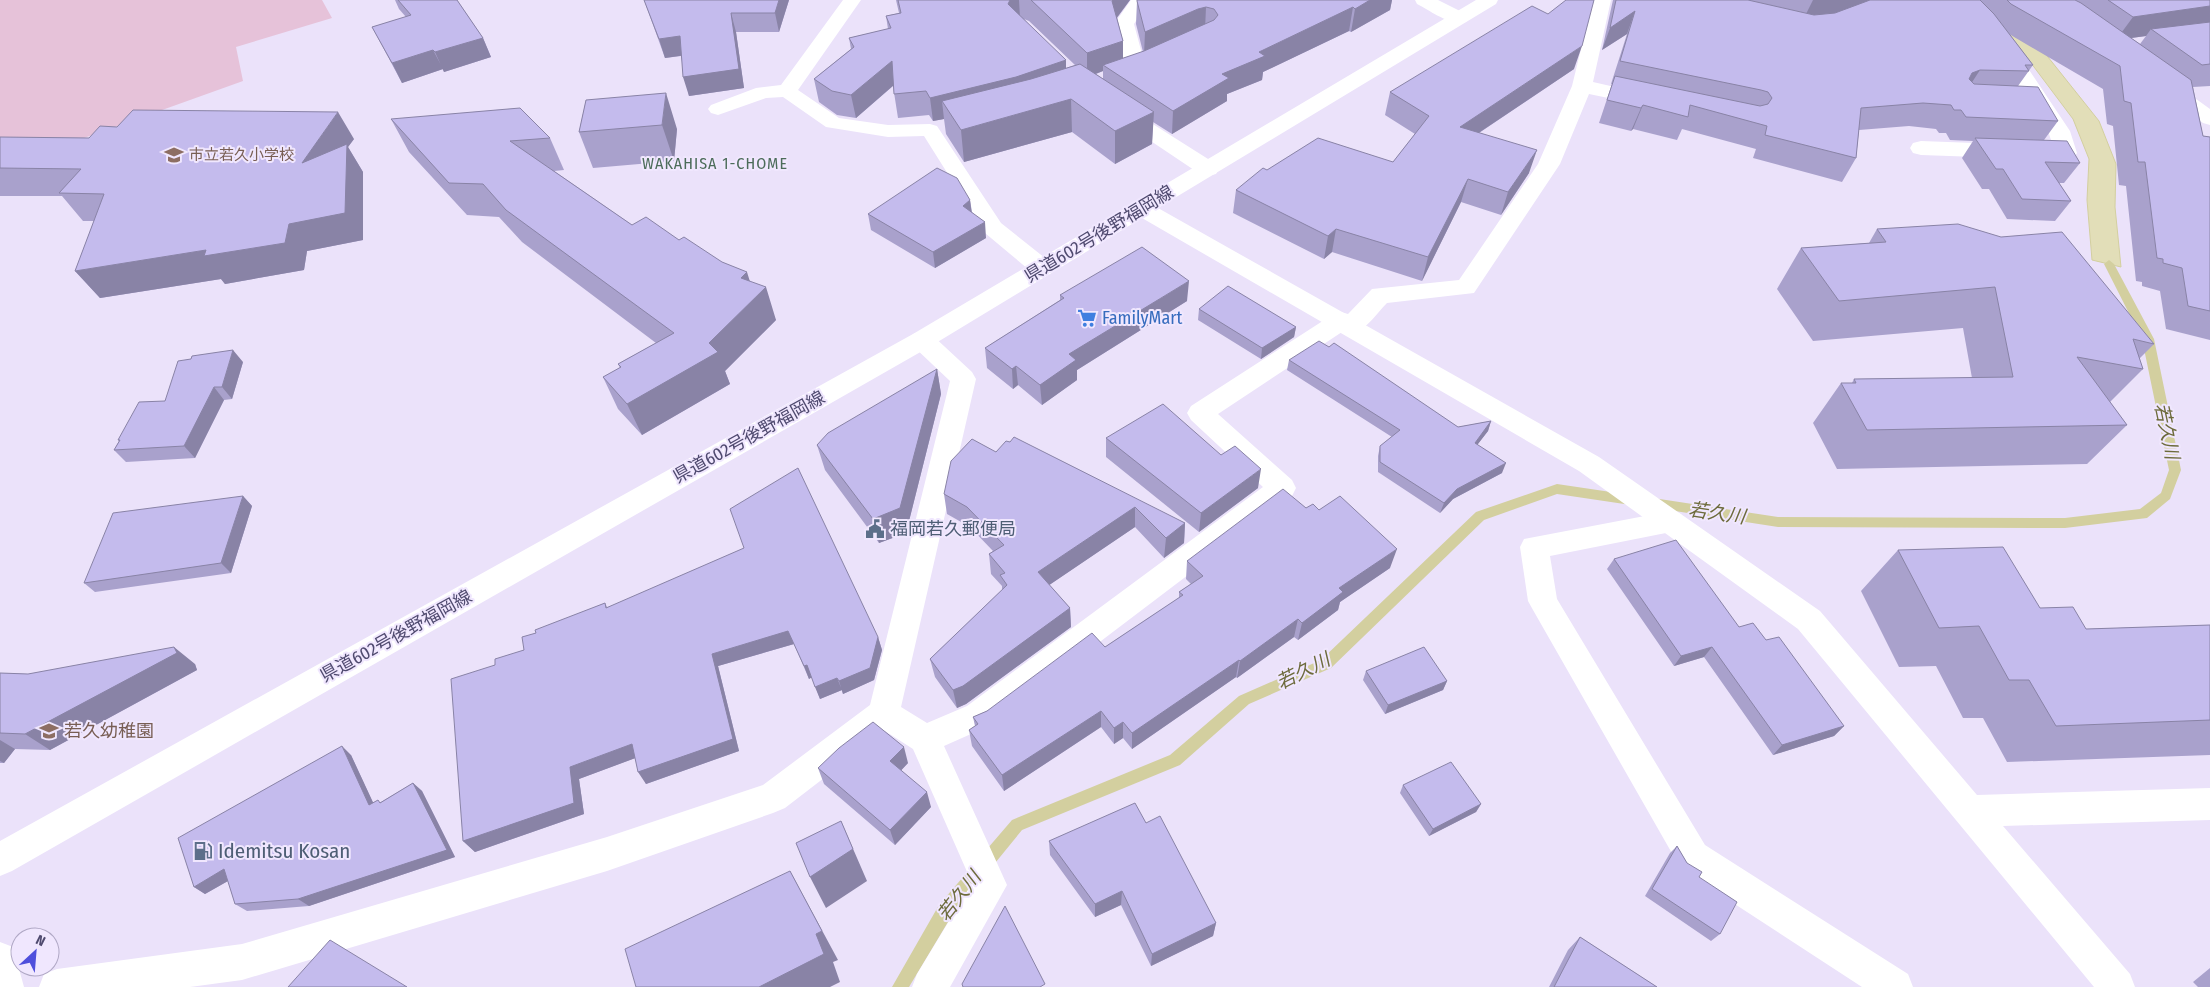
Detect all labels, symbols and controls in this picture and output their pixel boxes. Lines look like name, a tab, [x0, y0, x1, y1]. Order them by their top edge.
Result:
school or university icon: 市立若久小学校	[163, 144, 185, 166]
place label: 市立若久小学校	[189, 146, 294, 164]
district label: WAKAHISA 1-CHOME	[642, 154, 788, 173]
street label: 県道602号後野福岡線	[1020, 181, 1178, 287]
supermarket icon: FamilyMart	[1076, 307, 1098, 329]
place label: FamilyMart	[1102, 307, 1183, 329]
street label: 県道602号後野福岡線	[669, 386, 829, 488]
water label: 若久川	[2150, 401, 2185, 463]
water label: 若久川	[1687, 498, 1749, 529]
public building icon: 福岡若久郵便局	[864, 518, 886, 540]
place label: 福岡若久郵便局	[890, 518, 1016, 540]
street label: 県道602号後野福岡線	[316, 585, 476, 687]
water label: 若久川	[1272, 647, 1335, 694]
school or university icon: 若久幼稚園	[38, 720, 60, 742]
place label: 若久幼稚園	[64, 720, 154, 742]
place label: Idemitsu Kosan	[218, 838, 350, 864]
fuel station icon: Idemitsu Kosan	[192, 840, 214, 862]
water label: 若久川	[932, 865, 987, 926]
north arrow	[10, 927, 60, 977]
text: N	[33, 931, 48, 950]

